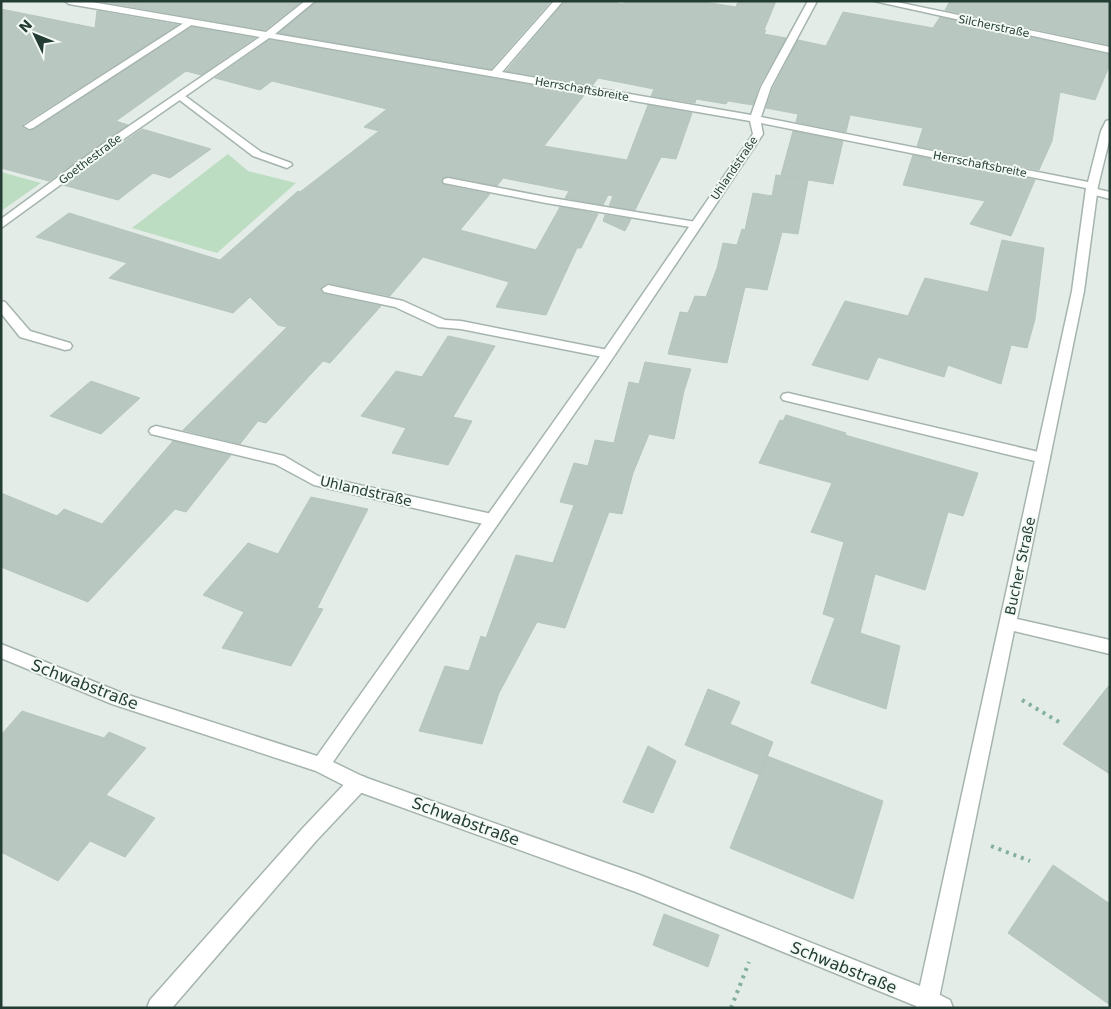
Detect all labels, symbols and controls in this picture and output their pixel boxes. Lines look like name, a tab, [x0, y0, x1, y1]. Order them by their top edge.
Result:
north arrow	[10, 10, 60, 60]
street label: Silcherstraße	[957, 13, 1031, 40]
text: N	[16, 16, 35, 36]
street label: Herrschaftsbreite	[534, 75, 630, 104]
street label: Goethestraße	[56, 131, 124, 187]
street label: Uhlandstraße	[708, 134, 761, 202]
street label: Herrschaftsbreite	[932, 149, 1028, 180]
street label: Uhlandstraße	[318, 473, 414, 509]
street label: Bucher Straße	[1002, 515, 1038, 617]
street label: Schwabstraße	[29, 655, 141, 714]
street label: Schwabstraße	[409, 793, 522, 850]
street label: Schwabstraße	[788, 937, 900, 997]

